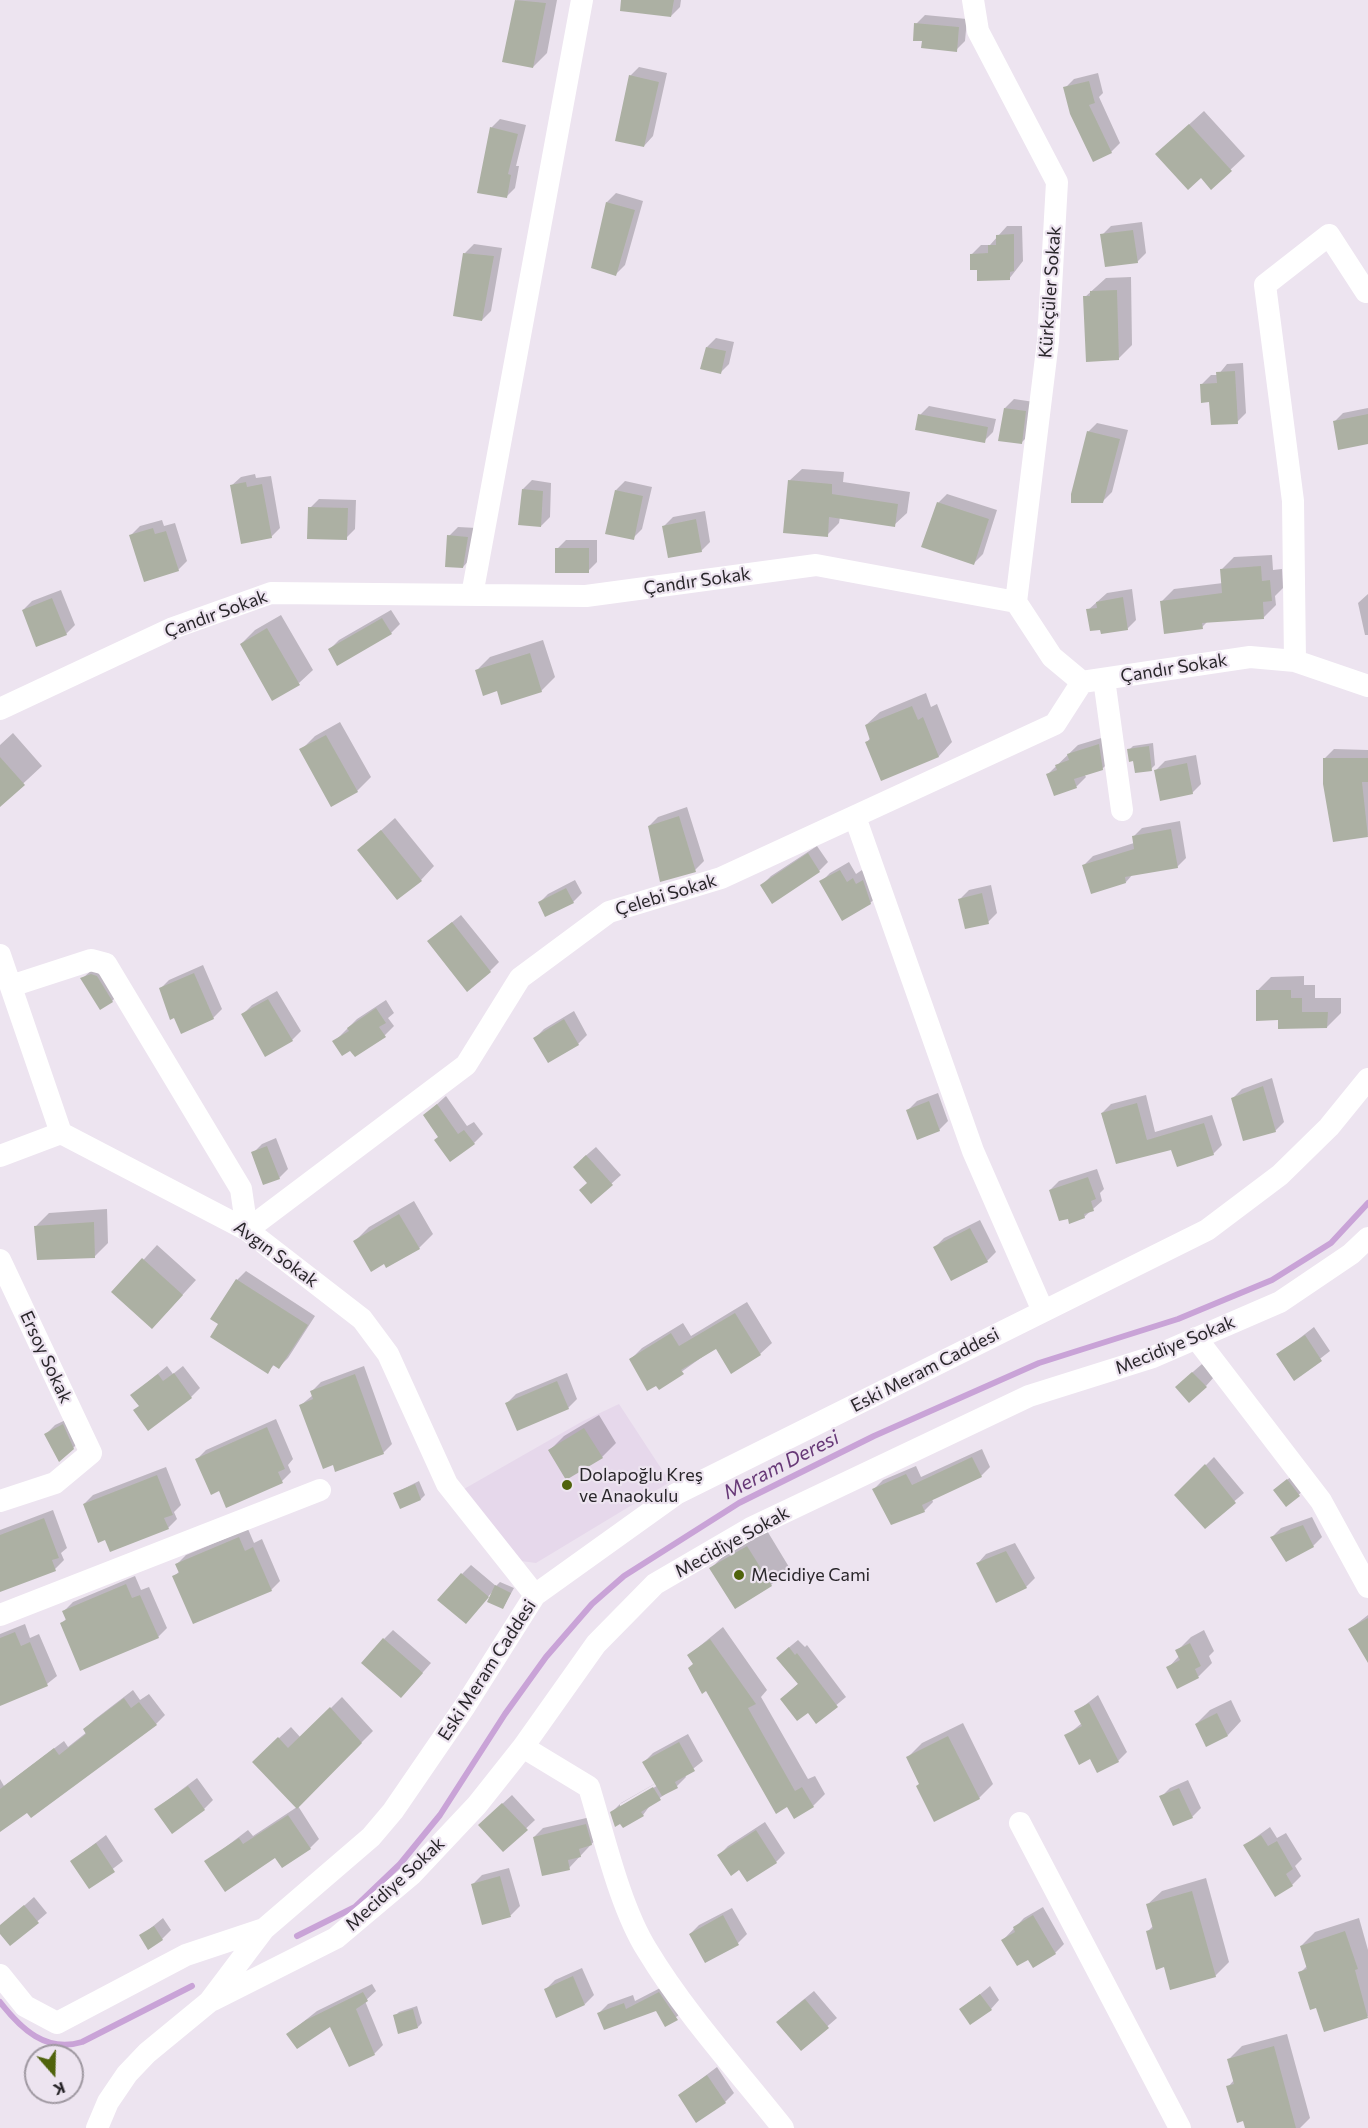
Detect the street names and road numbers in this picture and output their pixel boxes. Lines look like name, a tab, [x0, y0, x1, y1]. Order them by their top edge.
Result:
street label: Kürkçüler Sokak	[1035, 225, 1065, 359]
street label: Çandır Sokak	[642, 563, 752, 599]
street label: Çandır Sokak	[162, 585, 270, 643]
street label: Çandır Sokak	[1119, 649, 1229, 687]
street label: Çelebi Sokak	[613, 869, 719, 921]
street label: Avgın Sokak	[230, 1216, 322, 1292]
street label: Ersoy Sokak	[15, 1307, 77, 1407]
street label: Mecidiye Sokak	[1112, 1311, 1238, 1379]
street label: Eski Meram Caddesi	[847, 1323, 1003, 1417]
street label: Mecidiye Sokak	[671, 1502, 793, 1582]
street label: Eski Meram Caddesi	[433, 1595, 541, 1745]
street label: Mecidiye Sokak	[341, 1833, 449, 1935]

